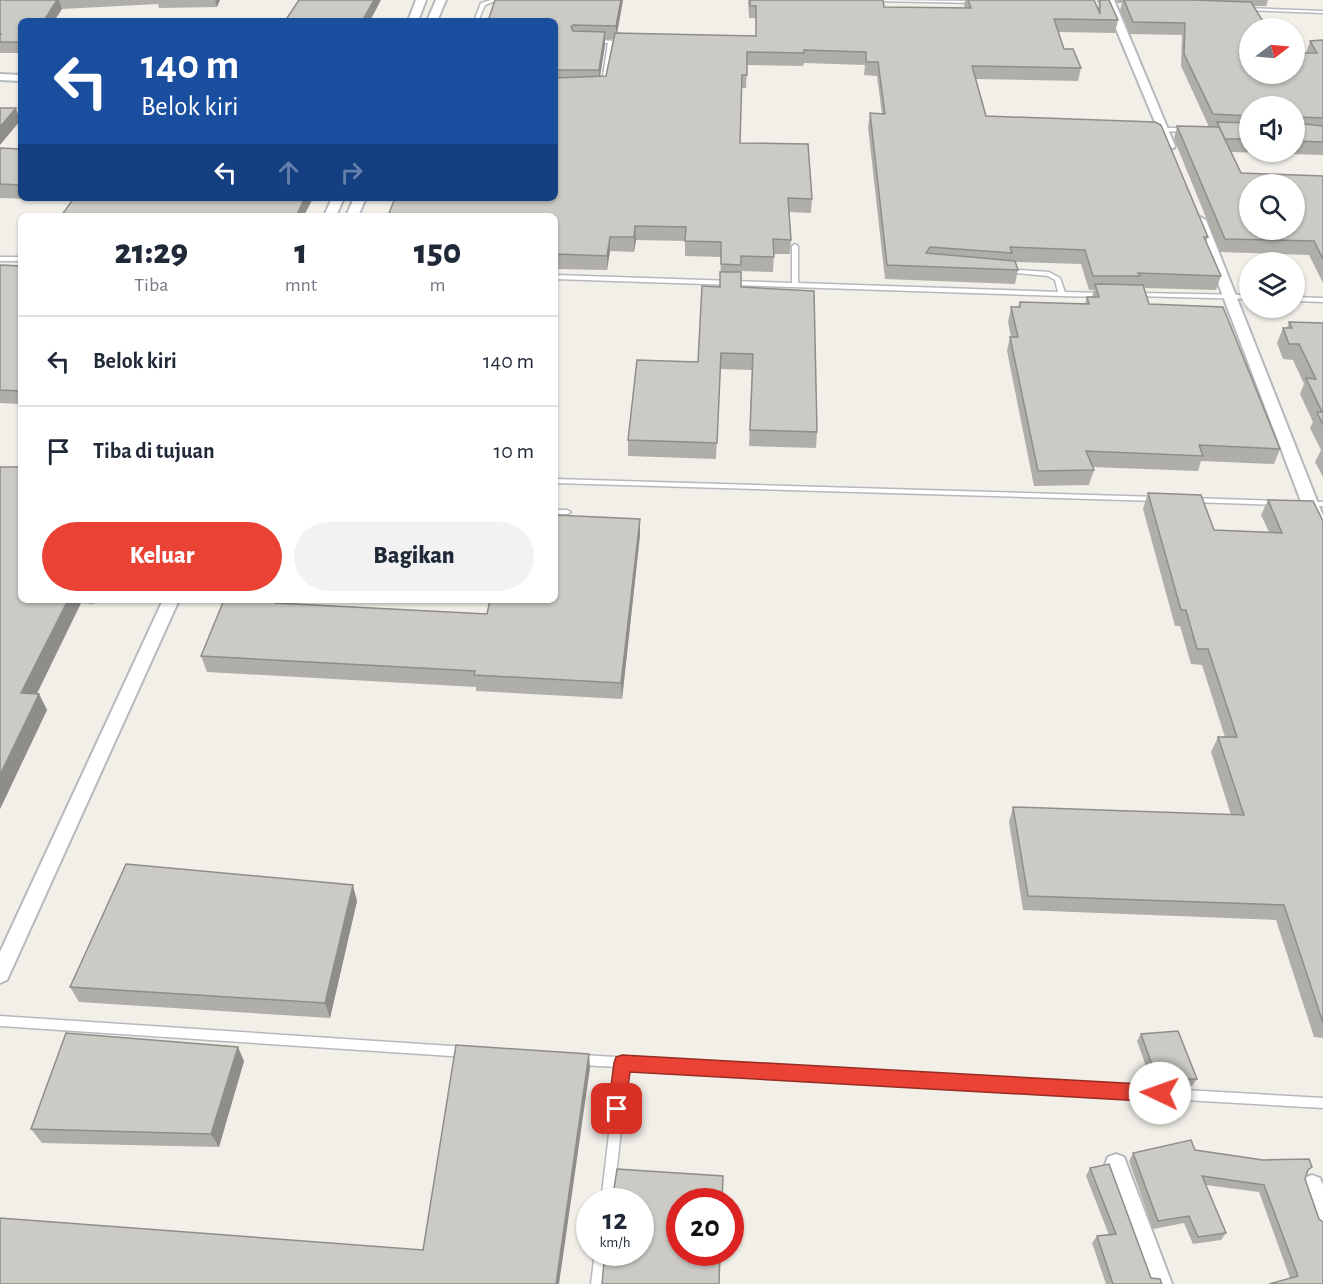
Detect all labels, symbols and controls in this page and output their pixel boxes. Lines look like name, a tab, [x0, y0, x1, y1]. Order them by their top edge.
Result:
north arrow	[1239, 18, 1305, 84]
map controls	[1239, 18, 1305, 318]
icon: left	[42, 42, 120, 120]
text: 140 m	[141, 44, 239, 86]
text: Belok kiri	[141, 93, 238, 120]
button: sound	[1239, 96, 1305, 162]
icon: left	[209, 156, 242, 189]
icon: ahead	[272, 156, 305, 189]
icon: right	[335, 156, 368, 189]
button: search	[1239, 174, 1305, 240]
text: 21:29	[115, 234, 188, 270]
text: 1	[294, 234, 308, 270]
text: 150	[414, 234, 461, 270]
button: layers	[1239, 252, 1305, 318]
text: Tiba	[134, 275, 168, 295]
text: mnt	[285, 275, 317, 295]
text: m	[430, 275, 446, 295]
icon: left	[42, 345, 75, 378]
text: Belok kiri	[93, 350, 177, 372]
text: 140 m	[483, 350, 534, 372]
icon: arrive	[42, 435, 75, 468]
text: Tiba di tujuan	[93, 440, 215, 462]
text: 10 m	[494, 440, 534, 462]
button: Keluar	[42, 522, 282, 591]
button: Bagikan	[294, 522, 534, 591]
position arrow	[1128, 1061, 1192, 1125]
pin	[591, 1083, 642, 1134]
icon: arrive	[600, 1092, 633, 1125]
speed limit sign: 20	[666, 1188, 744, 1266]
text: 12	[603, 1205, 627, 1235]
text: km/h	[600, 1235, 630, 1250]

